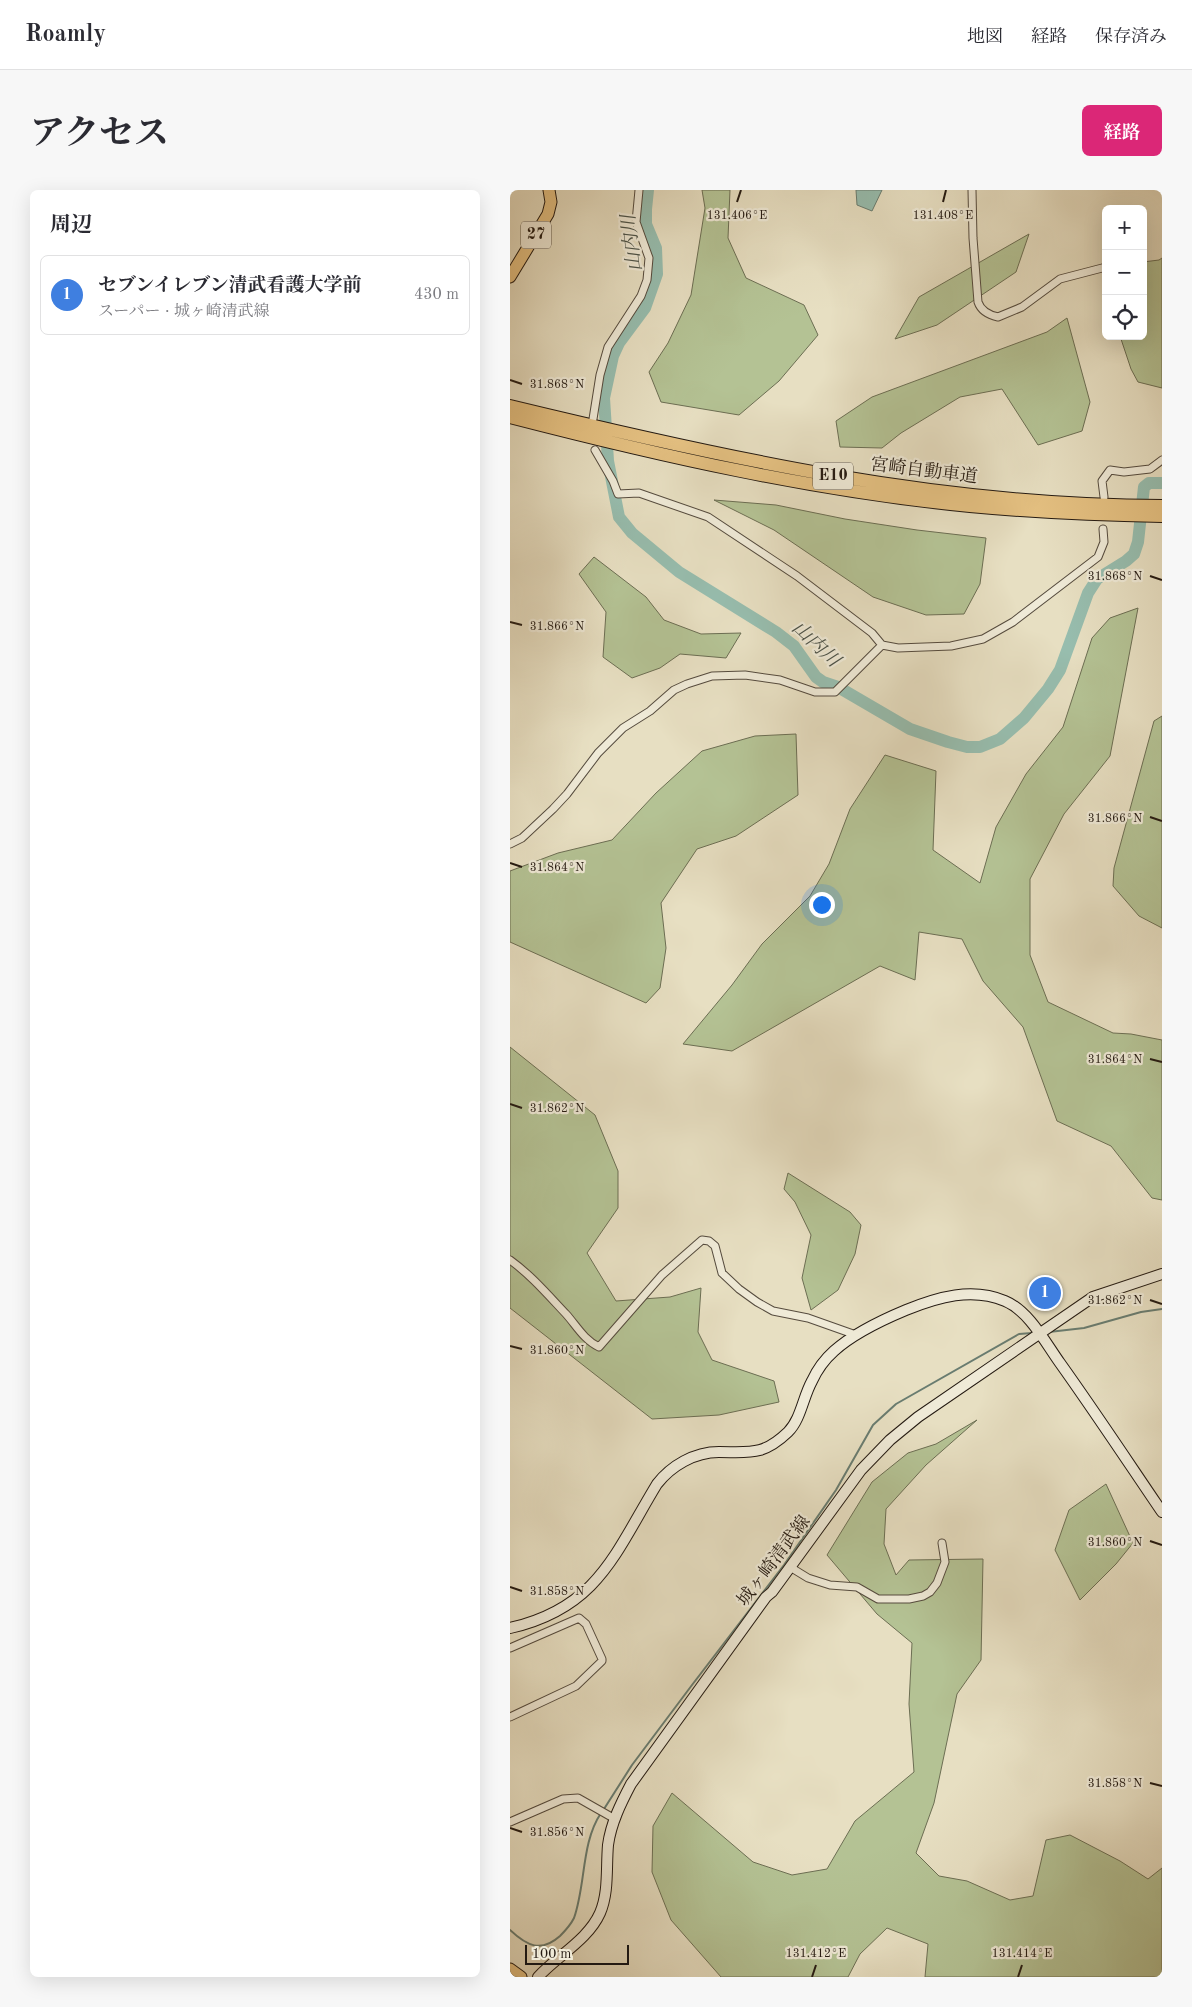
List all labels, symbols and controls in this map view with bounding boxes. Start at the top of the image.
text: Roamly [25,23,106,47]
text: 地図 [967,28,1003,46]
text: 経路 [1031,28,1067,46]
text: 保存済み [1095,28,1167,46]
button: 経路 [1082,105,1162,156]
text: アクセス [30,117,169,152]
map controls [1102,205,1147,340]
button: + [1102,205,1147,250]
text: 131.406°E [707,210,767,222]
text: 131.408°E [913,210,973,222]
water label: 山内川 [618,212,646,273]
text: 周辺 [50,215,92,236]
road number: 27 [521,222,551,248]
button: − [1102,250,1147,295]
text: セブンイレブン清武看護大学前 [98,277,362,296]
text: 1 [62,287,72,303]
text: 430 m [414,287,459,303]
button: locate [1102,295,1147,340]
text: スーパー · 城ヶ崎清武線 [98,304,270,320]
text: 31.868°N [530,379,584,391]
street label: 宮崎自動車道 [869,454,979,487]
road number: E10 [813,462,853,490]
text: 31.868°N [1088,571,1142,583]
water label: 山内川 [788,617,845,673]
text: 31.866°N [530,621,584,633]
text: 31.866°N [1088,813,1142,825]
text: 31.864°N [530,862,584,874]
your location [809,892,835,918]
text: 31.864°N [1088,1054,1142,1066]
text: 31.862°N [530,1103,584,1115]
pin: 1 [1029,1274,1061,1312]
text: 31.862°N [1088,1295,1142,1307]
text: 31.860°N [530,1345,584,1357]
street label: 城ヶ崎清武線 [733,1511,814,1610]
text: 31.860°N [1088,1537,1142,1549]
text: 31.858°N [530,1585,584,1598]
text: 31.858°N [1088,1777,1142,1790]
text: 31.856°N [530,1826,584,1839]
scale bar [525,1942,629,1965]
text: 100 m [532,1947,571,1961]
text: 131.412°E [786,1948,846,1960]
text: 131.414°E [992,1948,1052,1960]

